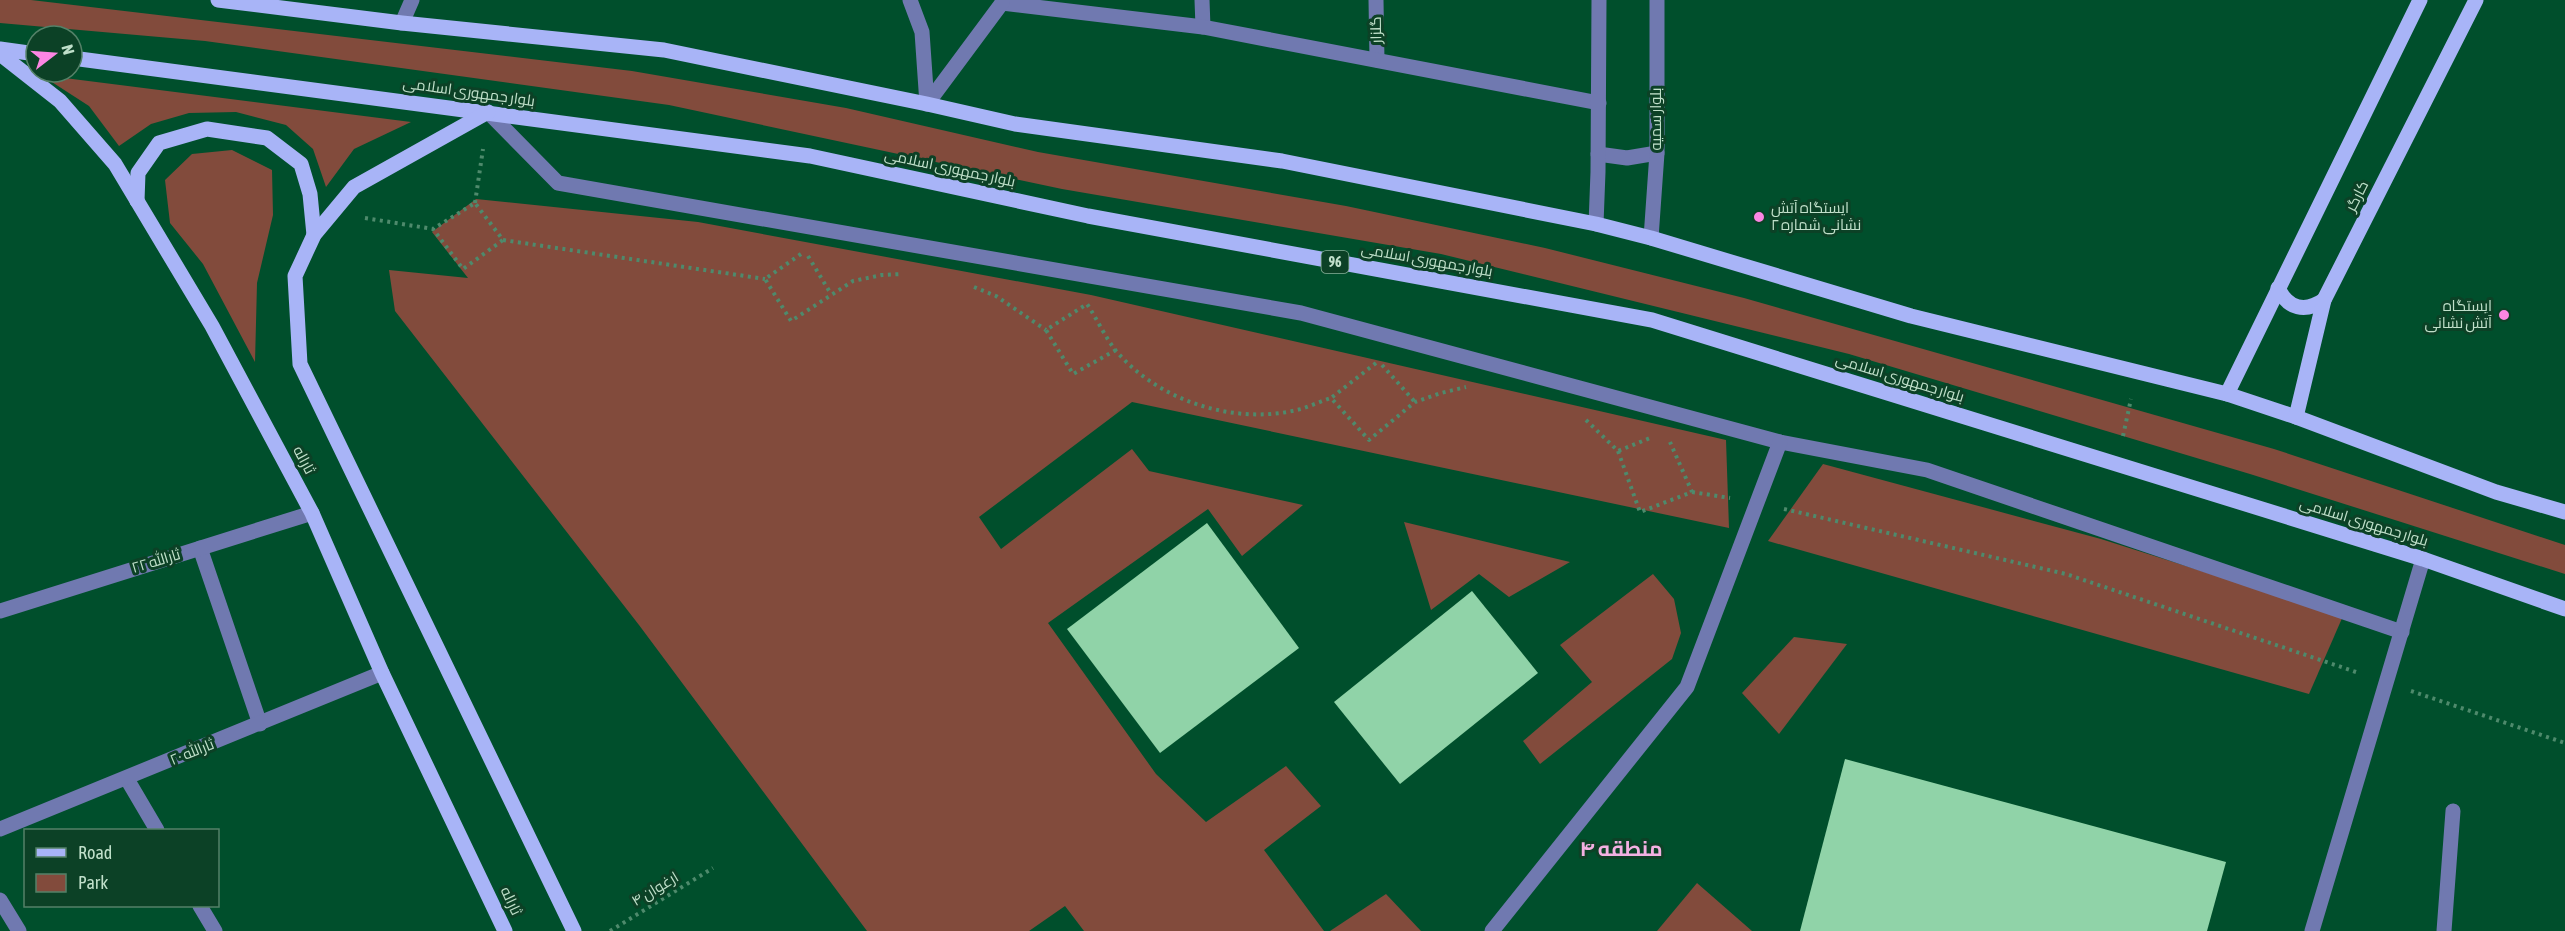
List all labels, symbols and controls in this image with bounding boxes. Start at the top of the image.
street label: گلزار [1367,16,1385,45]
north arrow [24,24,84,84]
text: N [58,42,78,57]
street label: بلوار جمهوری اسلامی [402,74,536,111]
street label: بلوار سمیه [1647,88,1665,150]
street label: بلوار جمهوری اسلامی [883,145,1017,192]
street label: کارگر [2341,177,2372,215]
place label: ایستگاه آتش نشانی شماره ۲ [1771,199,1861,235]
marker: ایستگاه آتش نشانی شماره ۲ [1752,210,1766,224]
street label: بلوار جمهوری اسلامی [1360,240,1494,281]
road number: 96 [1322,251,1348,273]
place label: ایستگاه آتش نشانی [2425,297,2492,333]
marker: ایستگاه آتش نشانی [2497,308,2511,322]
street label: بلوار جمهوری اسلامی [1833,350,1966,407]
street label: ثاراله [289,443,319,477]
street label: بلوار جمهوری اسلامی [2297,494,2430,551]
street label: ثارالله ۲۲ [129,544,183,577]
street label: ثارالله ۲۰ [167,734,217,769]
legend [24,829,219,907]
district label: منطقه ۴ [1579,836,1663,860]
text: Road [78,842,112,863]
street label: ارغوان ۴ [628,868,682,911]
text: Park [78,872,108,893]
street label: ثاراله [497,884,525,918]

